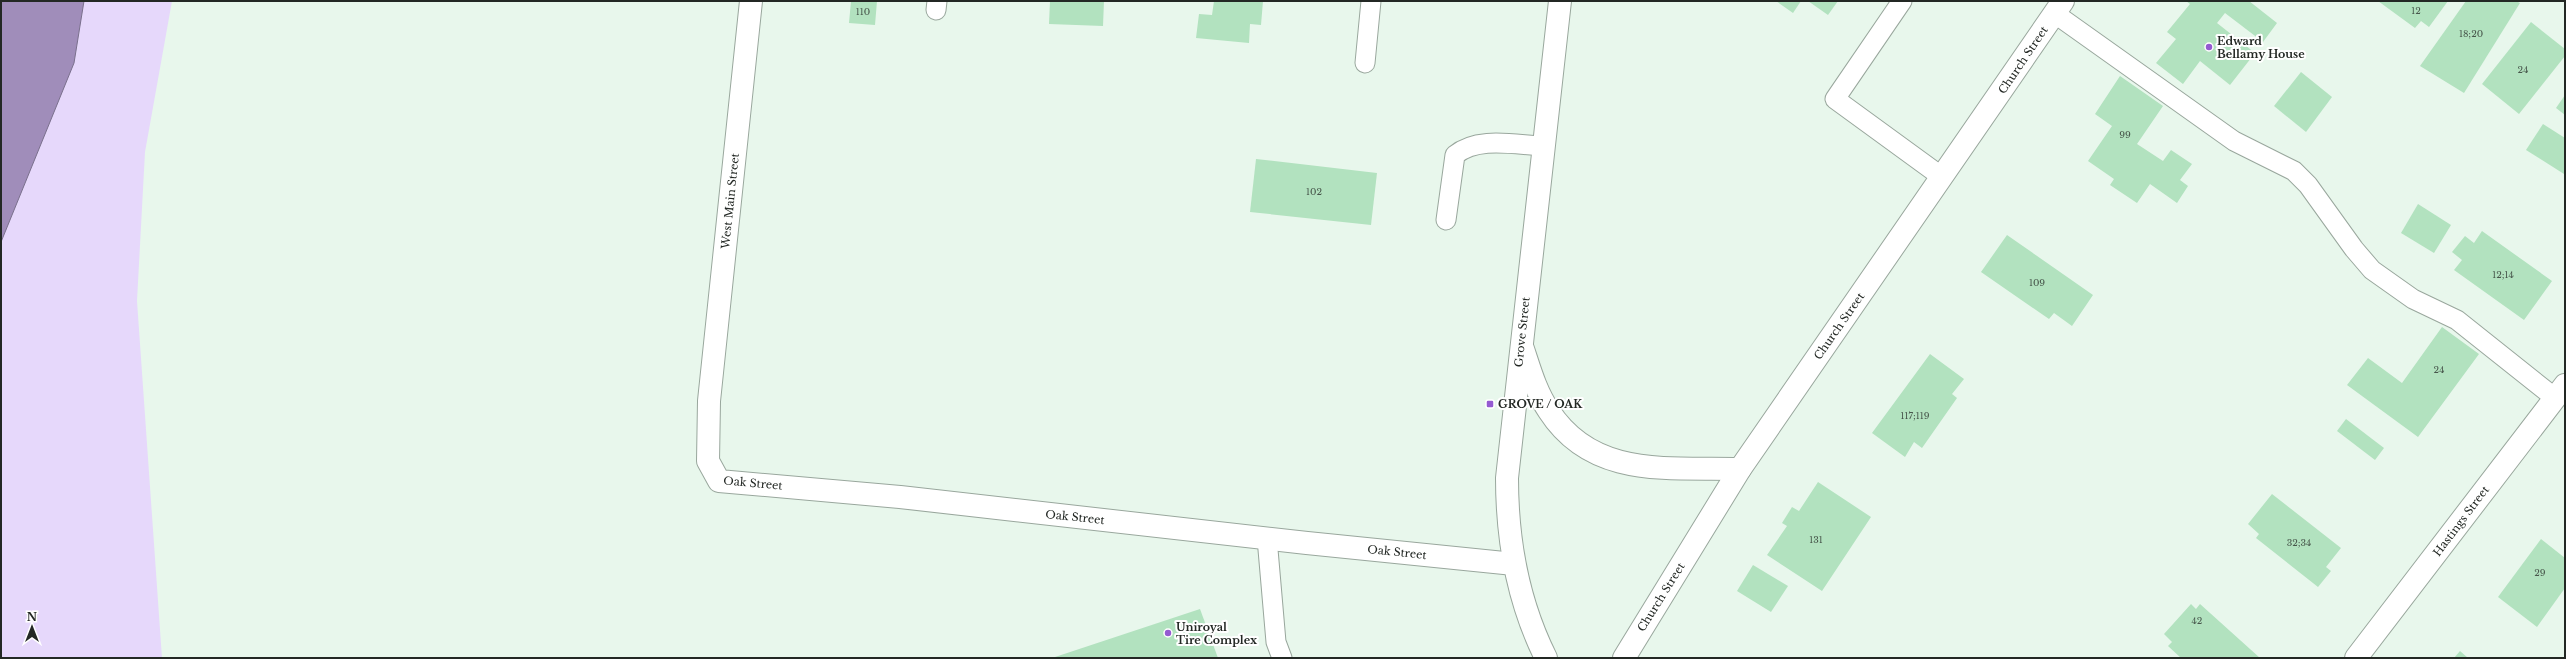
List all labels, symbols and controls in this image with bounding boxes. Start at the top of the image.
house number: 12 [2411,5,2421,16]
house number: 110 [856,6,870,17]
street label: Church Street [1995,23,2051,96]
house number: 18;20 [2459,28,2483,39]
place label: Edward Bellamy House [2217,34,2305,61]
marker: Edward Bellamy House [2204,42,2214,52]
house number: 24 [2518,64,2528,75]
house number: 99 [2119,129,2131,140]
street label: West Main Street [718,152,742,251]
house number: 102 [1306,186,1322,197]
house number: 12;14 [2492,269,2514,280]
house number: 109 [2029,277,2045,288]
street label: Church Street [1811,289,1868,362]
street label: Grove Street [1511,295,1533,368]
house number: 24 [2434,364,2444,375]
place label: GROVE / OAK [1498,397,1583,411]
marker: GROVE / OAK [1485,399,1495,409]
house number: 117;119 [1900,410,1930,421]
street label: Oak Street [723,473,784,493]
street label: Hastings Street [2430,482,2493,559]
street label: Oak Street [1045,507,1106,527]
house number: 131 [1809,534,1823,545]
house number: 32;34 [2287,537,2311,548]
street label: Oak Street [1367,542,1428,562]
street label: Church Street [1634,559,1688,634]
house number: 29 [2534,567,2546,578]
north arrow [12,607,52,647]
text: N [27,610,38,624]
house number: 42 [2192,615,2202,626]
place label: Uniroyal Tire Complex [1176,620,1258,647]
marker: Uniroyal Tire Complex [1163,628,1173,638]

